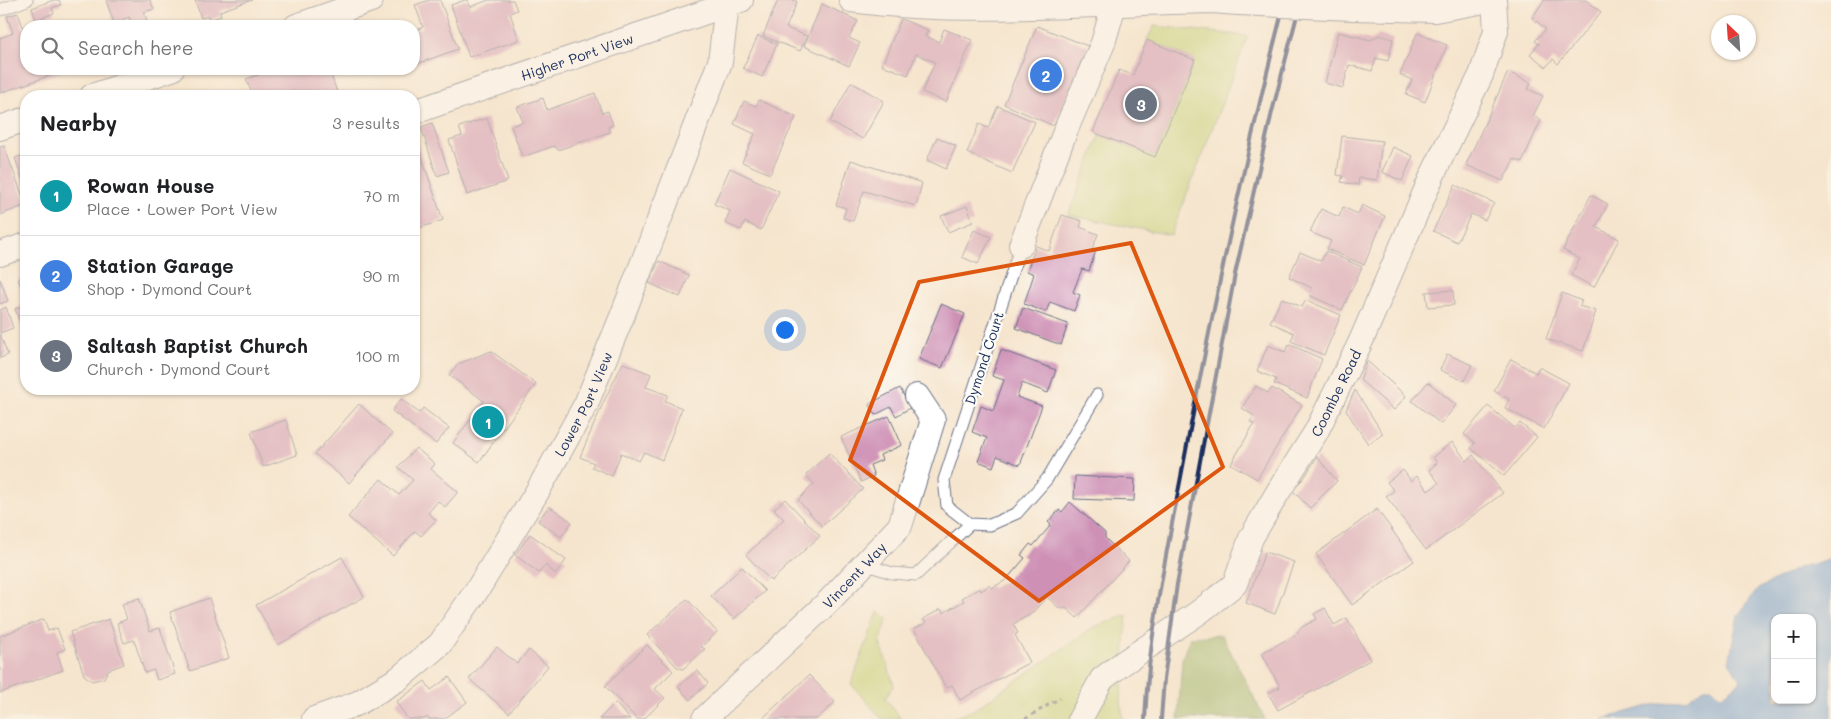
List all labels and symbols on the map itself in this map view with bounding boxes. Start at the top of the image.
north arrow [1711,15,1756,60]
street label: Higher Port View [518,28,636,84]
pin: 2 [1030,56,1062,94]
pin: 3 [1125,85,1157,123]
street label: Dymond Court [960,309,1008,407]
your location [772,317,798,343]
street label: Coombe Road [1306,346,1365,439]
street label: Lower Port View [549,349,616,460]
pin: 1 [472,403,504,441]
street label: Vincent Way [818,537,890,612]

